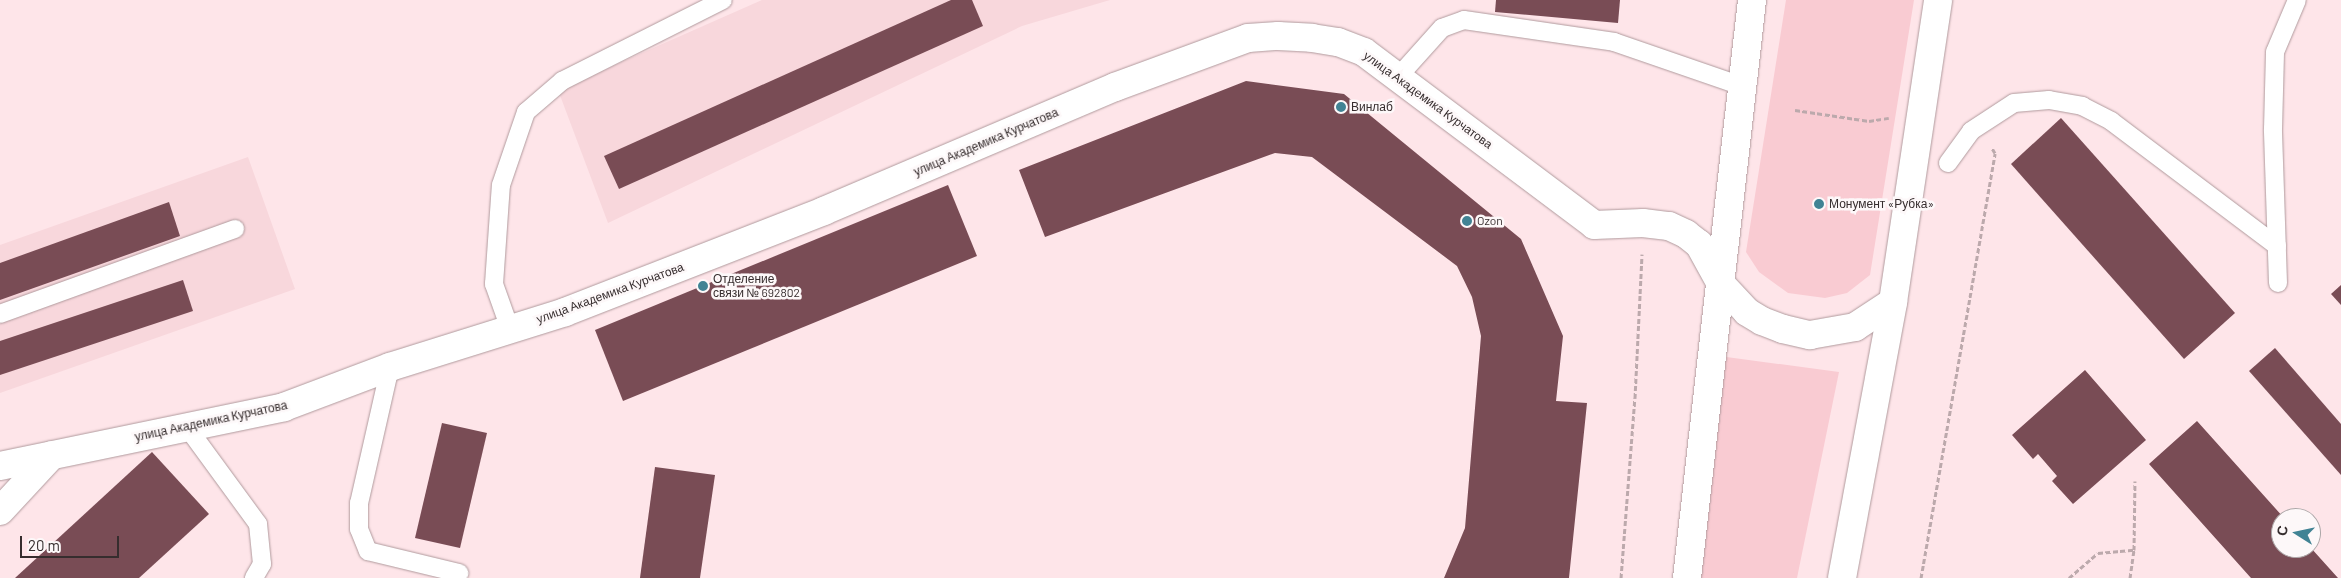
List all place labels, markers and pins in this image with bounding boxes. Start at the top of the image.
place label: Винлаб [1351,100,1393,114]
marker: Винлаб [1335,101,1347,113]
place label: Монумент «Рубка» [1829,197,1934,211]
marker: Монумент «Рубка» [1813,198,1825,210]
place label: Ozon [1477,214,1503,228]
marker: Ozon [1461,215,1473,227]
place label: Отделение связи № 692802 [713,272,800,300]
marker: Отделение связи № 692802 [697,280,709,292]

